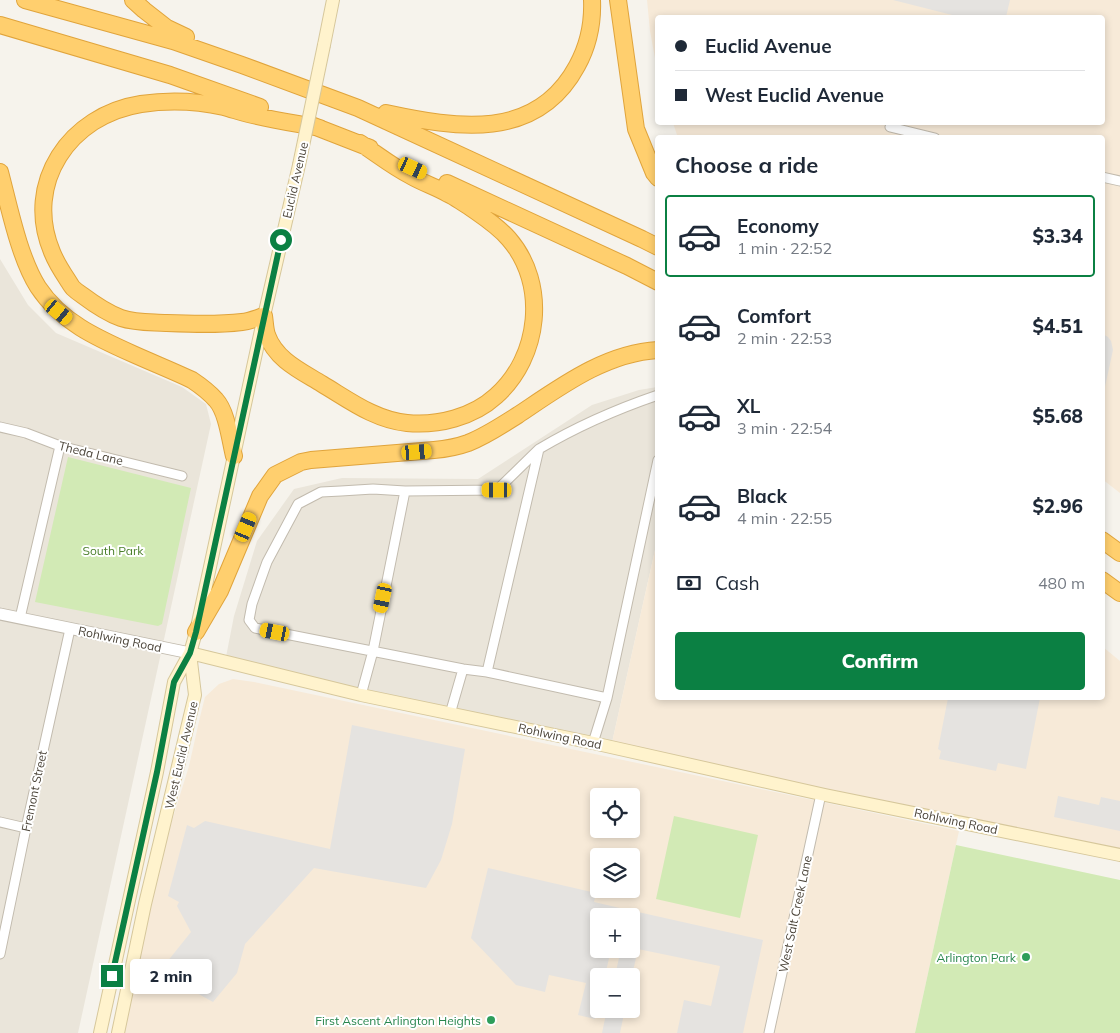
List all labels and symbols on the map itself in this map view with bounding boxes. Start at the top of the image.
street label: Euclid Avenue [279,140,311,220]
car [396,155,429,181]
route start [270,229,292,251]
car [42,297,75,327]
street label: Theda Lane [57,438,125,468]
car [401,443,432,461]
car [482,483,512,498]
car [233,510,258,544]
park label: South Park [83,543,144,558]
car [372,582,393,614]
car [258,622,291,642]
street label: Rohlwing Road [77,623,163,655]
street label: West Euclid Avenue [161,700,201,810]
street label: Rohlwing Road [517,720,603,752]
street label: Fremont Street [18,749,50,833]
street label: Rohlwing Road [913,805,999,837]
street label: West Salt Creek Lane [775,854,815,974]
place label: Arlington Park [936,950,1017,965]
marker: Arlington Park [1020,951,1032,963]
callout: 2 min [130,958,212,994]
route end [101,965,123,987]
place label: First Ascent Arlington Heights [315,1013,481,1028]
marker: First Ascent Arlington Heights [485,1014,497,1026]

